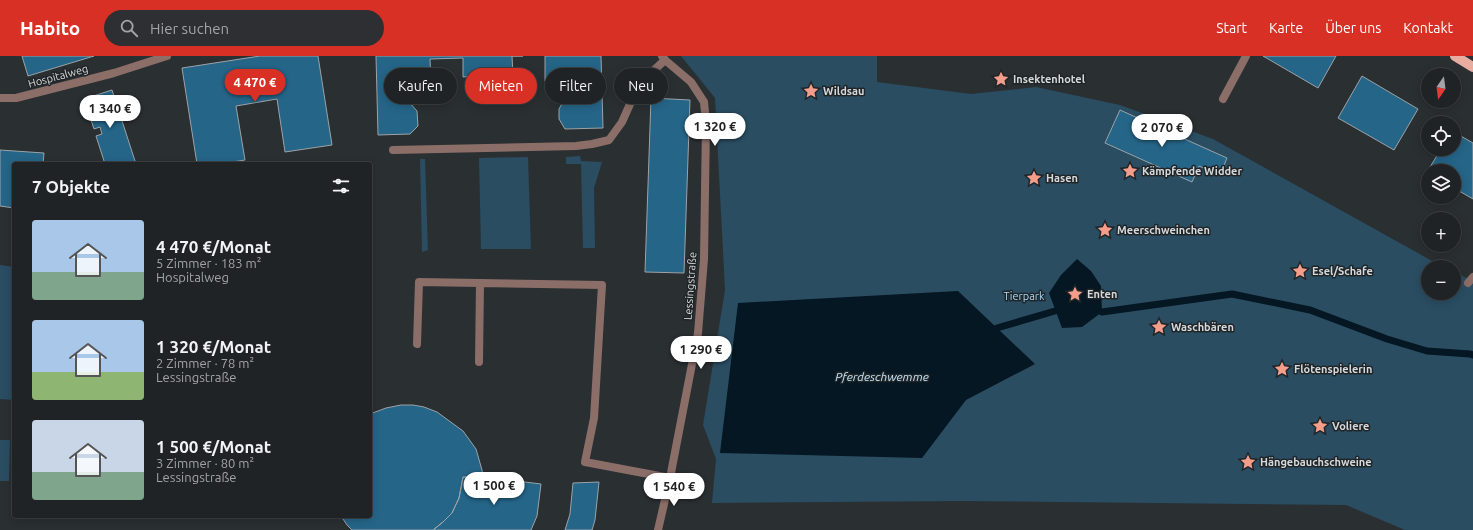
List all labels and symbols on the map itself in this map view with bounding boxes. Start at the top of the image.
street label: Hospitalweg [27,62,89,90]
north arrow [1421,68,1461,108]
pin: 4 470 € [218,69,292,103]
place icon: Insektenhotel [992,70,1010,88]
place label: Insektenhotel [1013,73,1086,85]
place icon: Wildsau [802,82,820,100]
place label: Wildsau [823,85,864,97]
pin: 1 340 € [73,95,147,129]
pin: 1 320 € [678,113,752,147]
pin: 2 070 € [1125,114,1199,148]
place icon: Kämpfende Widder [1121,162,1139,180]
place label: Kämpfende Widder [1142,165,1242,177]
place icon: Hasen [1025,169,1043,187]
place label: Hasen [1046,172,1078,184]
place icon: Meerschweinchen [1096,221,1114,239]
place label: Meerschweinchen [1117,224,1210,236]
street label: Lessingstraße [682,252,698,320]
place icon: Esel/Schafe [1291,262,1309,280]
place label: Esel/Schafe [1312,265,1373,277]
place icon: Enten [1066,285,1084,303]
place label: Enten [1087,288,1117,300]
park label: Tierpark [1003,290,1045,302]
place icon: Waschbären [1150,318,1168,336]
place label: Waschbären [1171,321,1234,333]
pin: 1 290 € [664,336,738,370]
place icon: Flötenspielerin [1273,360,1291,378]
place label: Flötenspielerin [1294,363,1372,375]
water label: Pferdeschwemme [835,370,929,383]
place icon: Voliere [1311,417,1329,435]
place label: Voliere [1332,420,1369,432]
place icon: Hängebauchschweine [1239,453,1257,471]
place label: Hängebauchschweine [1260,456,1372,468]
pin: 1 500 € [457,472,531,506]
pin: 1 540 € [637,473,711,507]

